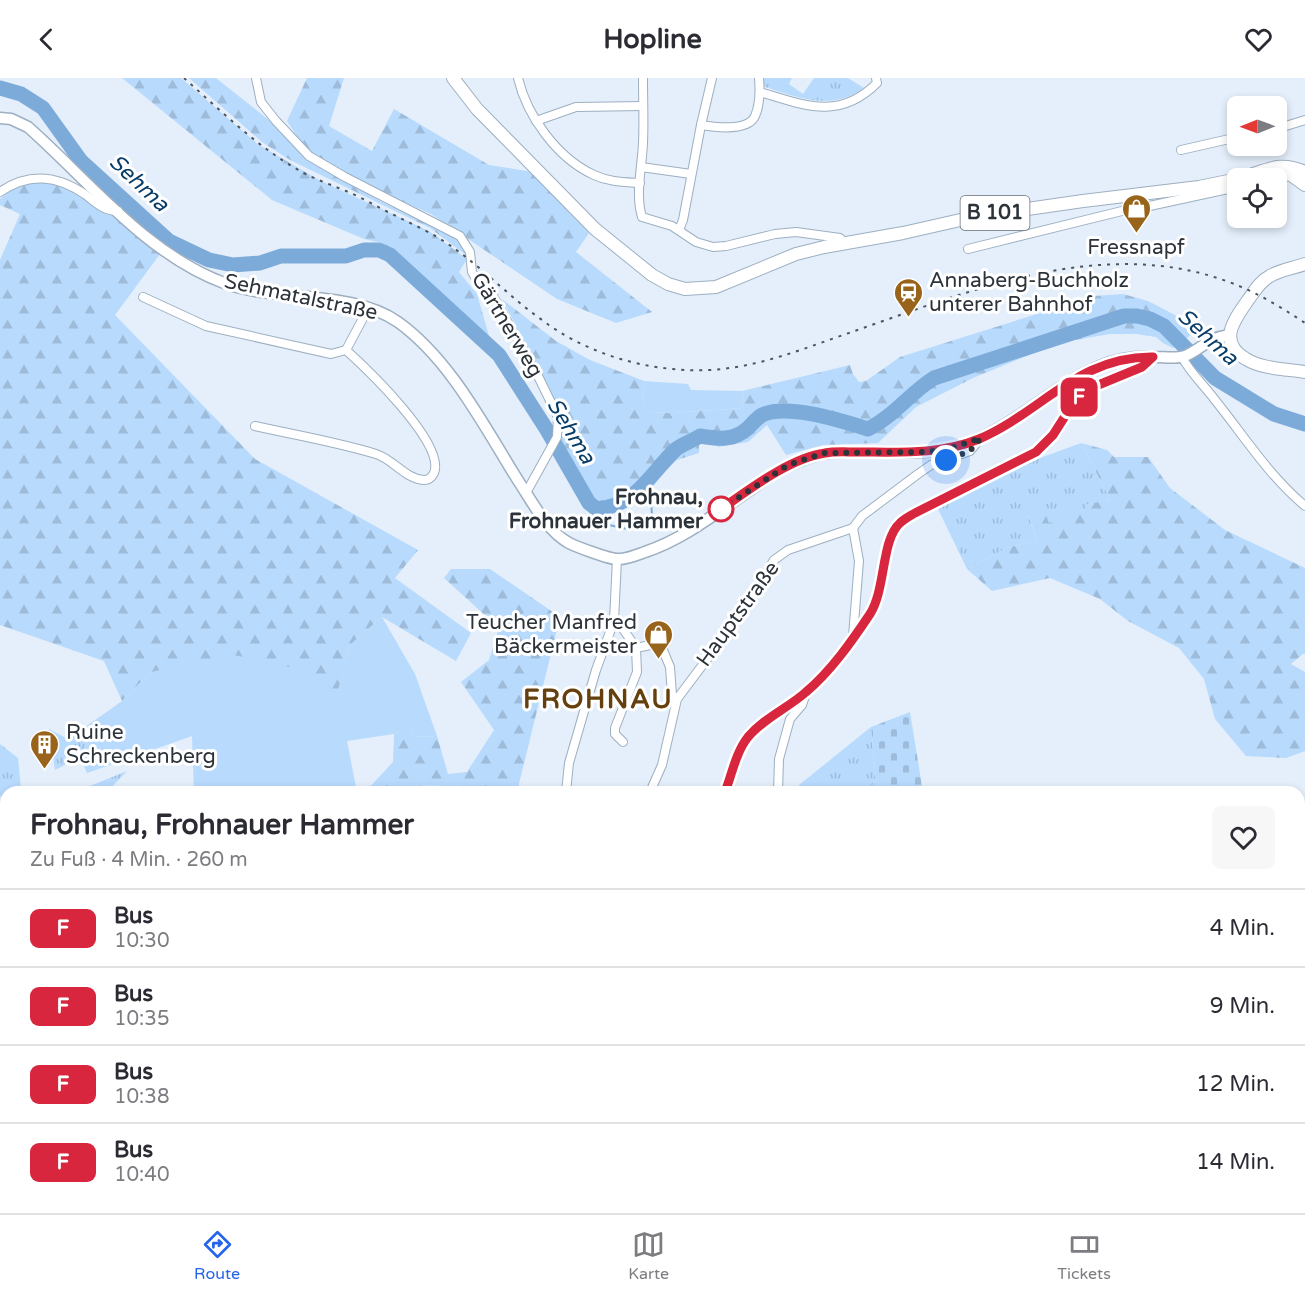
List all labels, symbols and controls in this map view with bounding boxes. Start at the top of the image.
icon: back [30,23,63,56]
text: Hopline [603,23,702,56]
icon: heart [1242,23,1275,56]
north arrow [1227,96,1287,156]
map controls [1227,96,1287,228]
water label: Sehma [104,149,175,217]
button: locate [1227,168,1287,228]
shop icon: Fressnapf [1120,192,1152,234]
road number: B 101 [960,196,1030,230]
place label: Fressnapf [1087,235,1185,260]
street label: Gärtnerweg [466,268,548,382]
place label: Annaberg-Buchholz unterer Bahnhof [929,268,1129,317]
street label: Sehmatalstraße [222,269,380,325]
station icon: Annaberg-Buchholz unterer Bahnhof [892,276,924,318]
water label: Sehma [1173,303,1244,371]
line badge: F [1060,378,1098,416]
text: F [1073,385,1085,410]
water label: Sehma [541,393,601,469]
your location [931,445,961,475]
place label: Frohnau, Frohnauer Hammer [509,485,704,534]
marker: Frohnau, Frohnauer Hammer [708,496,734,522]
street label: Hauptstraße [691,556,785,672]
place label: Teucher Manfred Bäckermeister [466,610,637,659]
shop icon: Teucher Manfred Bäckermeister [642,618,674,660]
district label: FROHNAU [523,683,673,716]
place label: Ruine Schreckenberg [66,720,216,769]
building icon: Ruine Schreckenberg [29,728,61,770]
button: heart [1212,806,1275,869]
text: Frohnau, Frohnauer Hammer [30,808,414,842]
text: Zu Fuß · 4 Min. · 260 m [30,848,248,872]
text: Bus [114,903,153,929]
text: 4 Min. [1210,915,1275,941]
text: F [57,916,69,941]
text: 10:30 [114,929,169,953]
text: Bus [114,981,153,1007]
text: 9 Min. [1210,993,1275,1019]
text: F [57,994,69,1019]
text: 10:35 [114,1007,169,1031]
text: Bus [114,1059,153,1085]
text: 12 Min. [1196,1071,1275,1097]
text: F [57,1072,69,1097]
text: 10:38 [114,1085,169,1109]
text: Bus [114,1137,153,1163]
text: 14 Min. [1196,1149,1275,1175]
text: F [57,1150,69,1175]
text: 10:40 [114,1163,169,1187]
tab: Route [194,1228,240,1284]
tab: Karte [628,1228,669,1284]
tab: Tickets [1057,1228,1111,1284]

